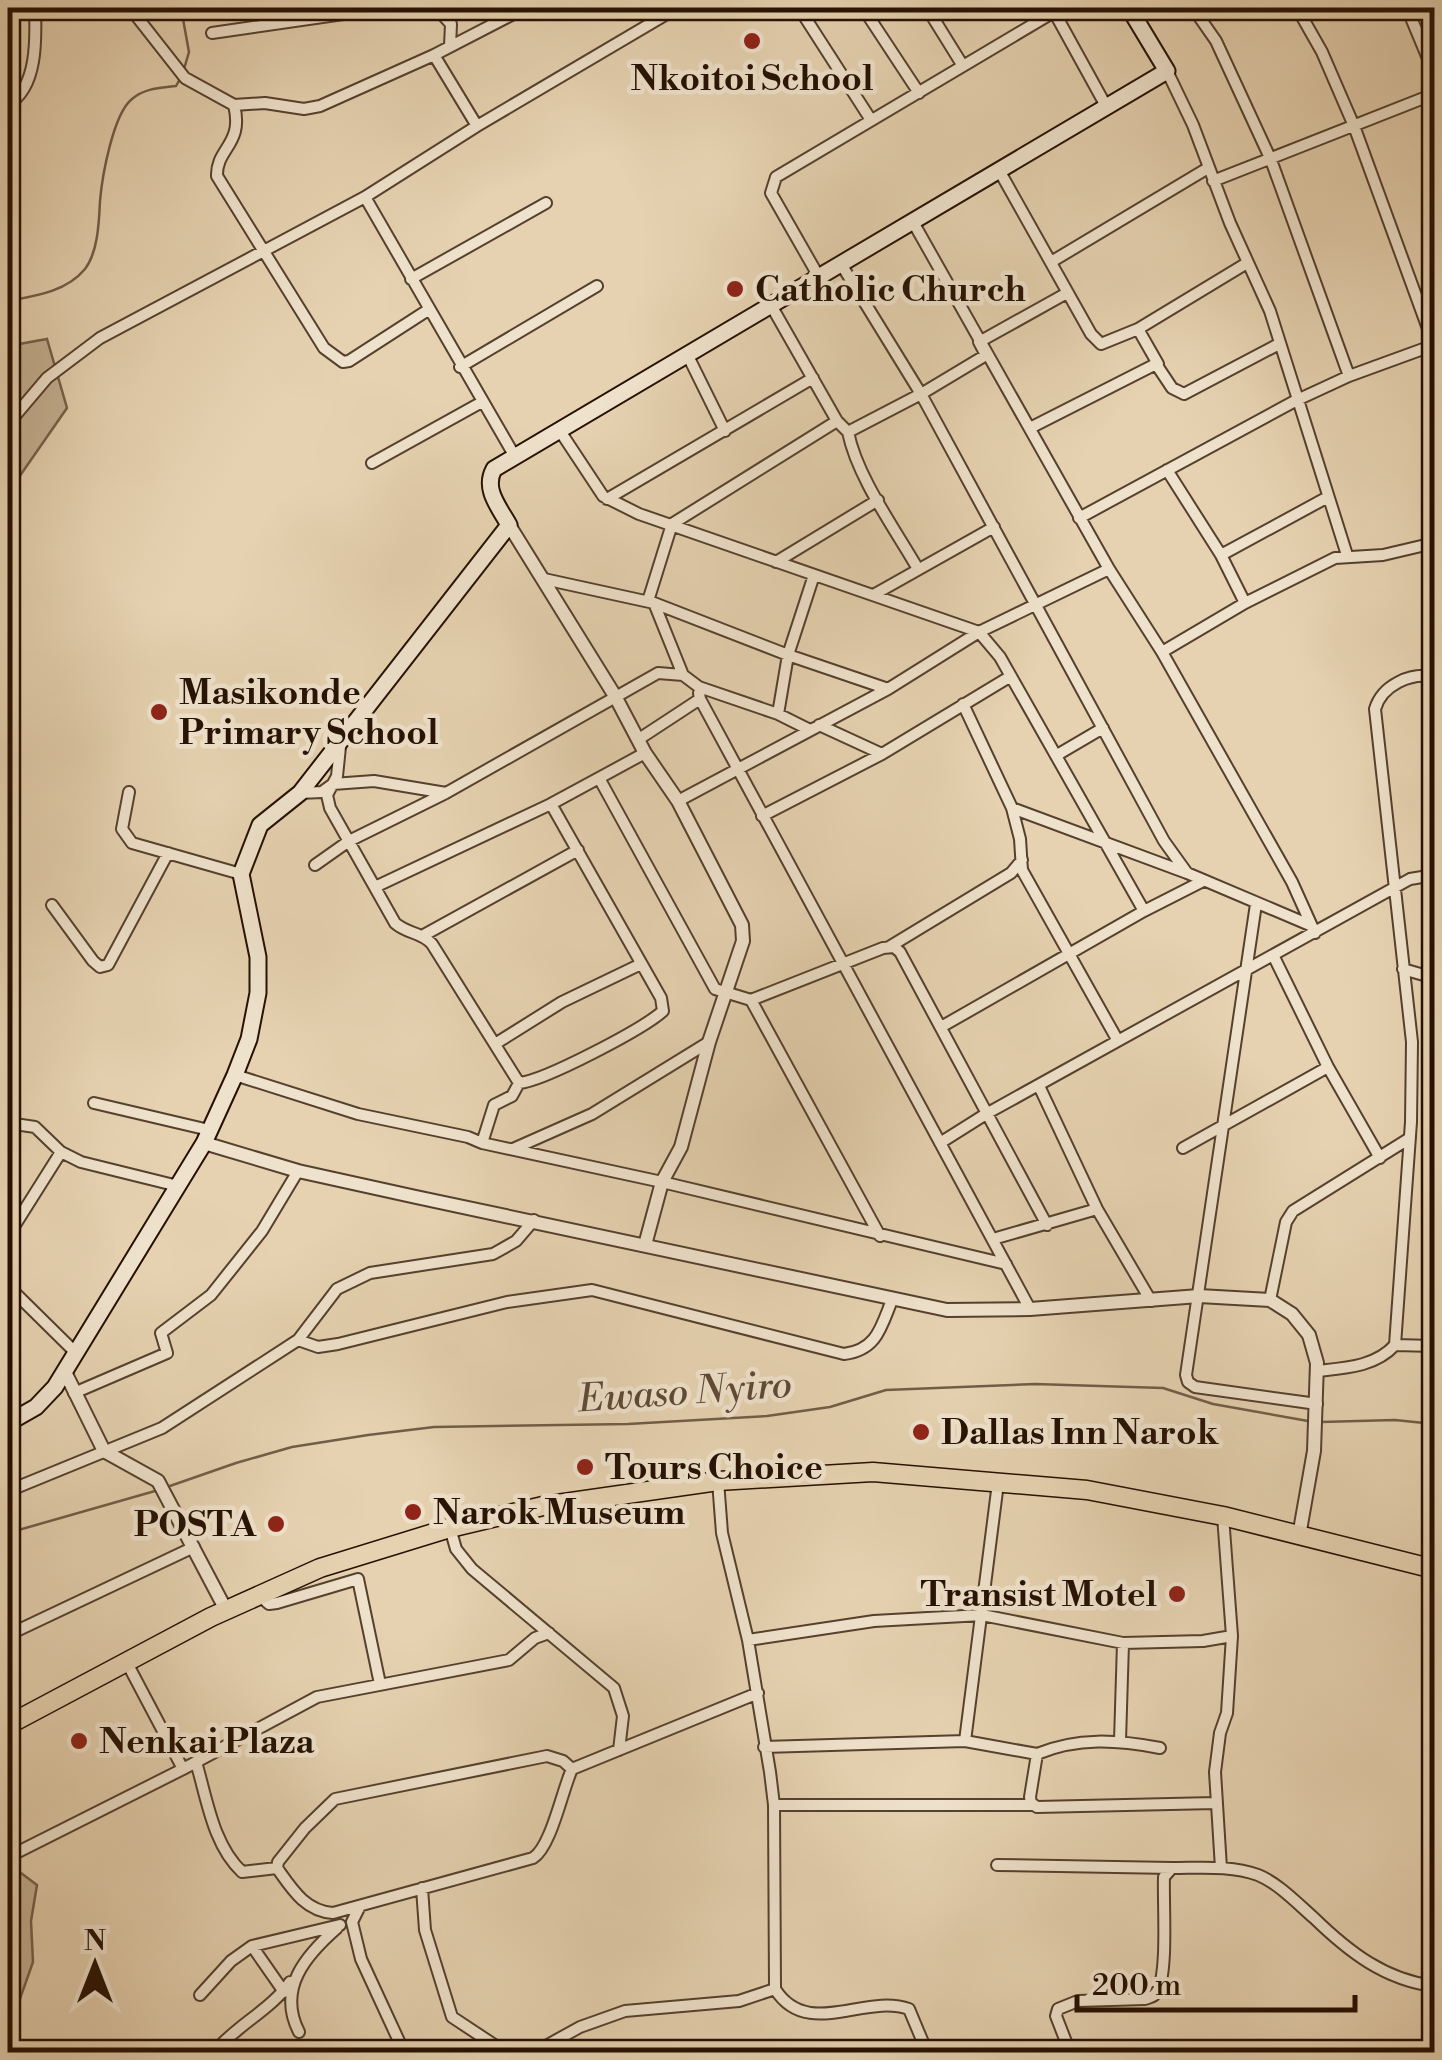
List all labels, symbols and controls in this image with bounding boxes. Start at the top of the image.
marker: Nkoitoi School [741,30,763,52]
place label: Nkoitoi School [631,58,873,101]
place label: Catholic Church [755,269,1026,312]
marker: Catholic Church [724,278,746,300]
place label: Masikonde Primary School [179,672,439,755]
marker: Masikonde Primary School [148,701,170,723]
water label: Ewaso Nyiro [575,1362,793,1424]
place label: Dallas Inn Narok [941,1412,1219,1455]
marker: Dallas Inn Narok [910,1421,932,1443]
place label: Tours Choice [605,1447,823,1490]
marker: Tours Choice [574,1456,596,1478]
place label: Narok Museum [433,1492,686,1535]
marker: Narok Museum [402,1501,424,1523]
place label: POSTA [134,1504,257,1547]
marker: POSTA [265,1513,287,1535]
place label: Transist Motel [920,1574,1157,1617]
marker: Transist Motel [1166,1583,1188,1605]
place label: Nenkai Plaza [99,1721,316,1764]
marker: Nenkai Plaza [68,1730,90,1752]
north arrow [45,1915,145,2015]
text: N [84,1924,106,1959]
scale bar [1077,1950,1354,2012]
text: 200 m [1092,1967,1181,2005]

